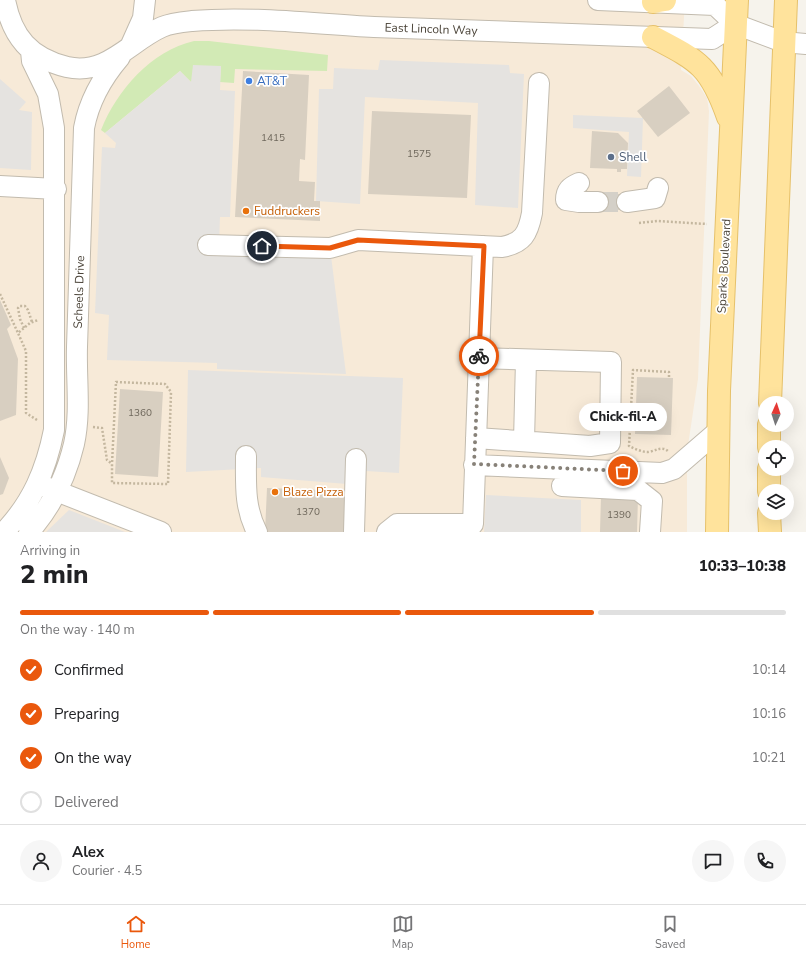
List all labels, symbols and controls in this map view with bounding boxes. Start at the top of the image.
street label: East Lincoln Way [384,19,479,39]
place label: AT&T [257,73,288,89]
marker: AT&T [244,76,254,86]
house number: 1415 [261,131,285,145]
house number: 1575 [407,147,431,161]
place label: Shell [619,149,647,165]
marker: Shell [606,152,616,162]
place label: Fuddruckers [254,203,320,219]
marker: Fuddruckers [241,206,251,216]
street label: Sparks Boulevard [714,218,734,314]
pin [245,229,279,263]
icon: home [251,235,273,257]
street label: Scheels Drive [70,255,88,329]
courier [459,336,499,376]
icon: bike [468,345,490,367]
north arrow [758,396,794,432]
map controls [758,396,794,520]
callout: Chick-fil-A [579,403,667,431]
house number: 1360 [128,406,152,420]
text: Chick-fil-A [590,408,656,426]
button: locate [758,440,794,476]
pin [606,454,640,488]
icon: bag [612,460,634,482]
place label: Blaze Pizza [283,484,344,500]
button: layers [758,484,794,520]
marker: Blaze Pizza [270,487,280,497]
house number: 1370 [296,505,320,519]
house number: 1390 [607,508,631,522]
text: Arriving in [20,542,80,560]
text: 10:33–10:38 [699,556,786,576]
text: 2 min [20,557,88,592]
text: On the way · 140 m [20,621,135,639]
icon: check [20,659,42,681]
text: Confirmed [54,660,124,680]
text: 10:14 [752,661,786,679]
icon: check [20,703,42,725]
text: Preparing [54,704,119,724]
text: 10:16 [752,705,786,723]
icon: check [20,747,42,769]
text: On the way [54,748,132,768]
text: 10:21 [752,749,786,767]
text: Delivered [54,792,119,812]
button: person [20,840,62,882]
button: chat [692,840,734,882]
button: phone [744,840,786,882]
text: Alex [72,842,104,862]
text: Courier · 4.5 [72,862,142,880]
tab: Home [121,913,150,952]
tab: Map [392,913,414,952]
tab: Saved [655,913,685,952]

